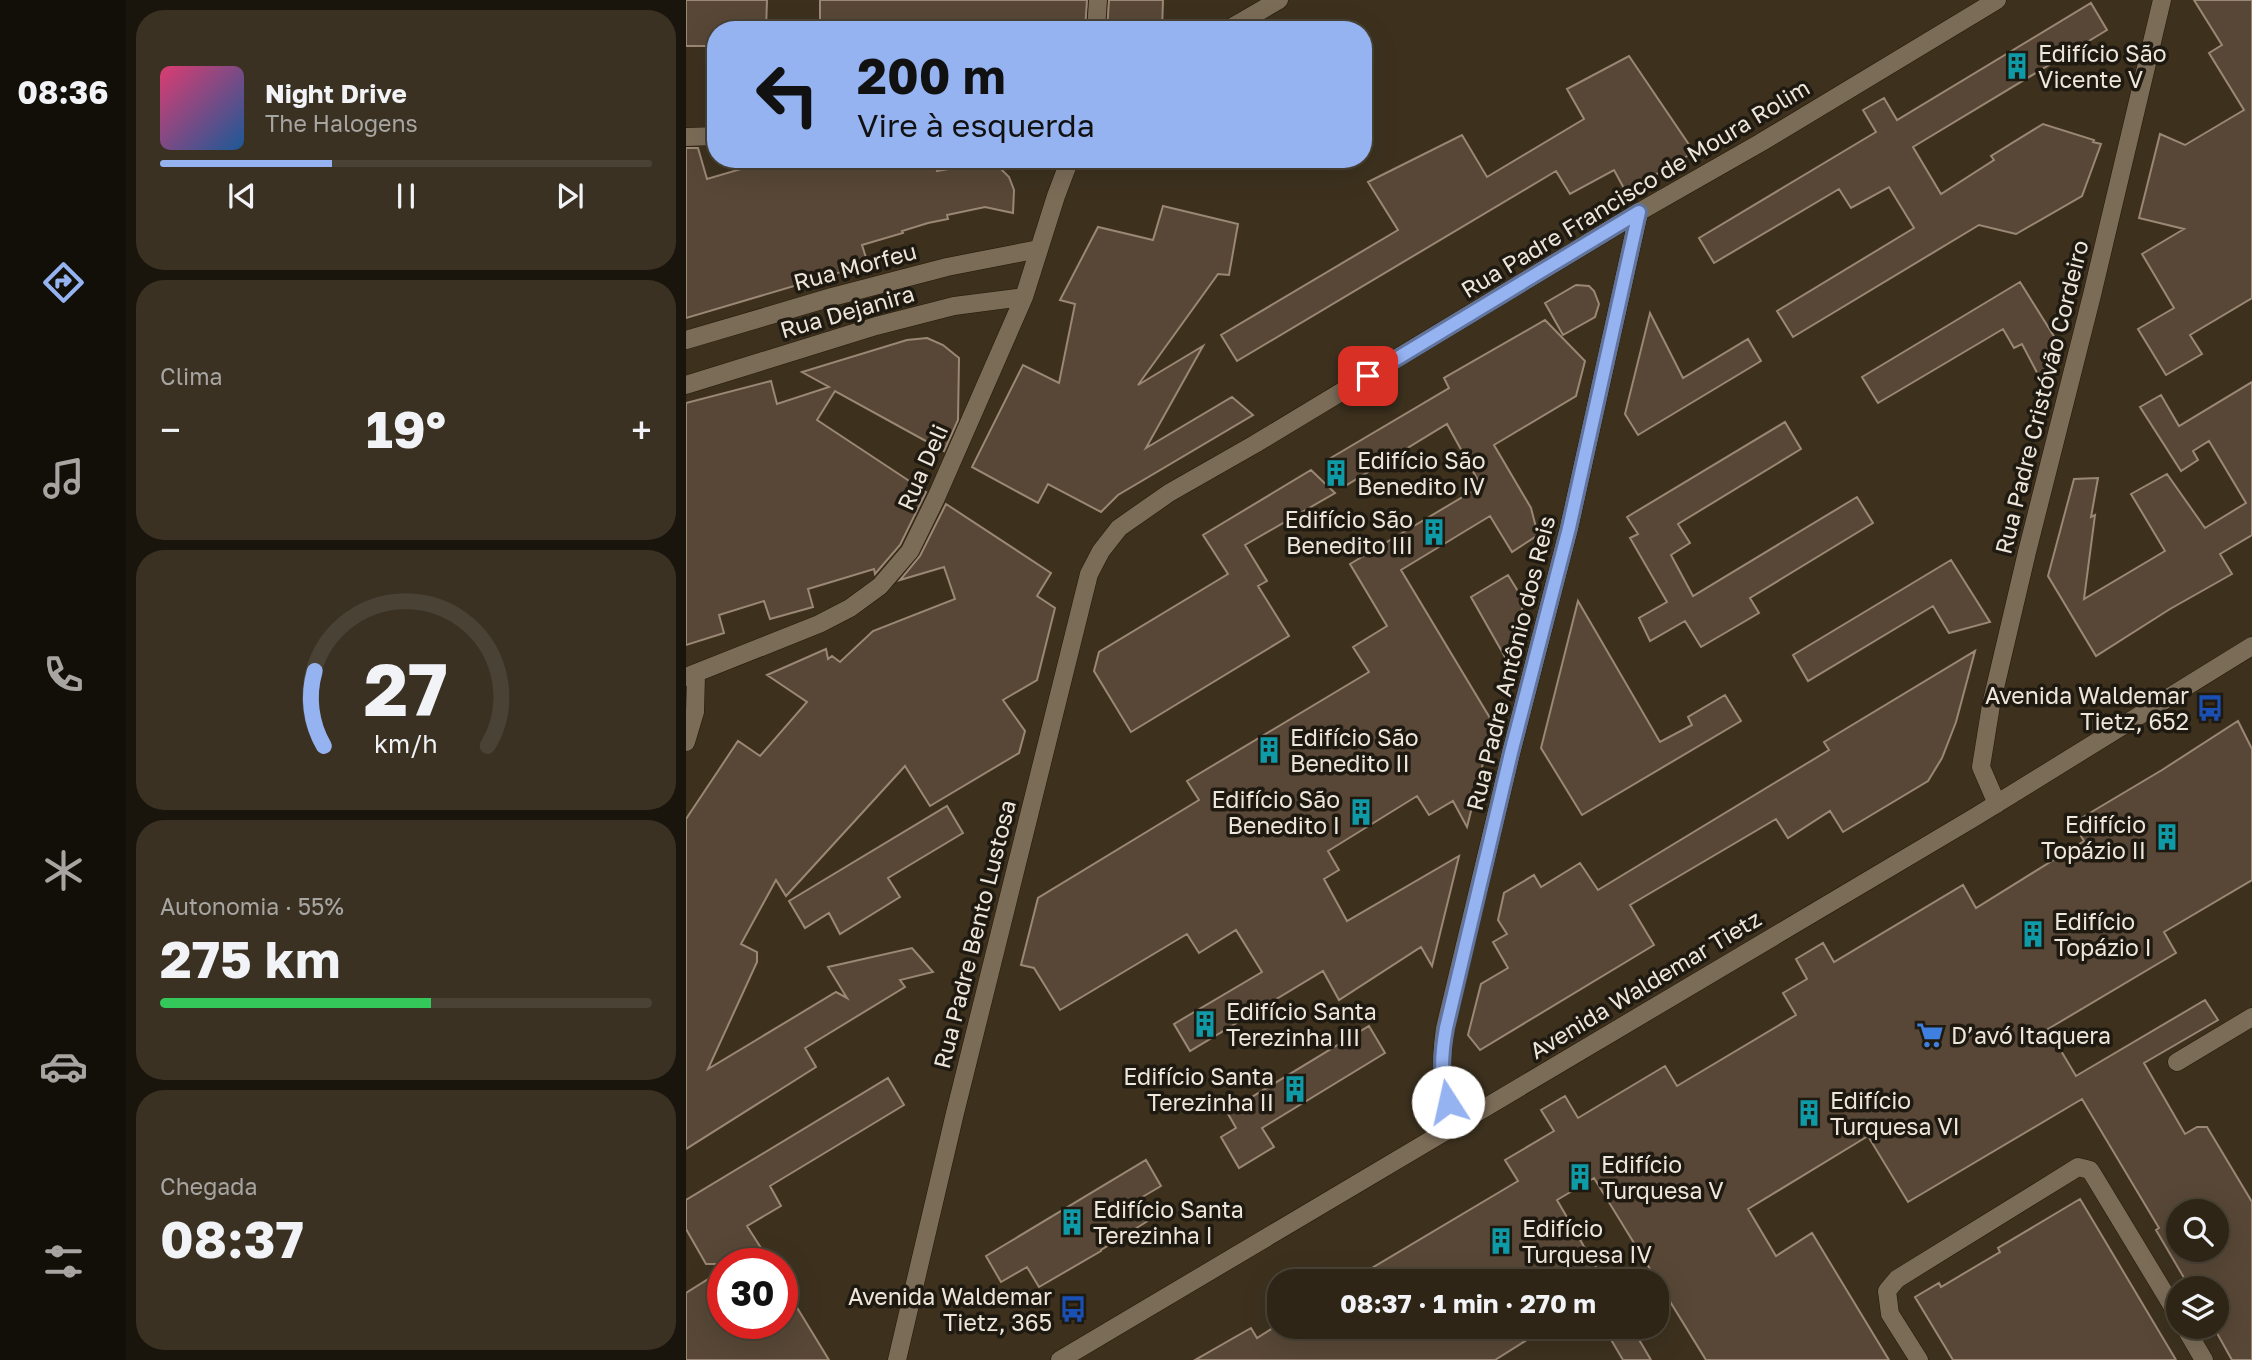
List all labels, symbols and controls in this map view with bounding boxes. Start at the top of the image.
place label: Edifício São Vicente V [2038,39,2166,93]
text: 200 m [857,46,1006,105]
icon: left [742,49,833,140]
building icon: Edifício São Vicente V [2002,51,2032,81]
text: 08:36 [17,73,109,111]
street label: Rua Padre Francisco de Moura Rolim [1456,73,1814,303]
text: Night Drive [265,78,407,109]
text: Vire à esquerda [857,106,1095,144]
text: The Halogens [265,109,418,137]
icon: previous [223,177,261,215]
icon: pause [387,177,425,215]
icon: next [551,177,589,215]
street label: Rua Morfeu [790,236,920,296]
street label: Rua Padre Cristóvão Cordeiro [1988,237,2094,557]
icon: directions [39,258,88,307]
street label: Rua Dejanira [777,278,917,344]
pin [1338,346,1398,406]
icon: arrive [1349,357,1387,395]
text: Clima [160,362,223,390]
text: 19° [366,397,446,459]
text: − [160,407,181,452]
text: + [631,407,652,452]
street label: Rua Deli [891,420,953,514]
place label: Edifício São Benedito IV [1357,446,1485,500]
icon: music [39,454,88,503]
building icon: Edifício São Benedito IV [1321,458,1351,488]
place label: Edifício São Benedito III [1285,505,1413,559]
street label: Rua Padre Antônio dos Reis [1460,513,1560,813]
building icon: Edifício São Benedito III [1419,517,1449,547]
text: 27 [364,645,448,732]
icon: phone [39,650,88,699]
place label: Avenida Waldemar Tietz, 652 [1985,681,2189,735]
bus stop icon: Avenida Waldemar Tietz, 652 [2195,693,2225,723]
place label: Edifício São Benedito II [1290,723,1418,777]
text: km/h [374,728,438,759]
building icon: Edifício São Benedito II [1254,735,1284,765]
place label: Edifício São Benedito I [1212,785,1340,839]
street label: Rua Padre Bento Lustosa [927,797,1021,1071]
building icon: Edifício São Benedito I [1346,797,1376,827]
place label: Edifício Topázio II [2041,810,2146,864]
building icon: Edifício Topázio II [2152,822,2182,852]
icon: climate [39,846,88,895]
text: Autonomia · 55% [160,892,344,920]
street label: Avenida Waldemar Tietz [1524,904,1766,1064]
place label: Edifício Topázio I [2054,907,2152,961]
building icon: Edifício Topázio I [2018,919,2048,949]
text: 275 km [160,927,340,989]
place label: Edifício Santa Terezinha III [1226,997,1377,1051]
building icon: Edifício Santa Terezinha III [1190,1009,1220,1039]
supermarket icon: D’avó Itaquera [1915,1020,1945,1050]
place label: D’avó Itaquera [1951,1021,2111,1049]
icon: car [39,1042,88,1091]
place label: Edifício Santa Terezinha II [1123,1062,1274,1116]
position arrow [1411,1065,1485,1139]
building icon: Edifício Santa Terezinha II [1280,1074,1310,1104]
place label: Edifício Turquesa VI [1830,1086,1960,1140]
building icon: Edifício Turquesa VI [1794,1098,1824,1128]
place label: Edifício Turquesa V [1601,1150,1724,1204]
building icon: Edifício Turquesa V [1565,1162,1595,1192]
text: Chegada [160,1172,257,1200]
place label: Edifício Santa Terezinha I [1093,1195,1244,1249]
map controls [2166,1199,2229,1339]
button: search [2166,1199,2229,1262]
text: 08:37 [160,1207,304,1269]
building icon: Edifício Santa Terezinha I [1057,1207,1087,1237]
place label: Edifício Turquesa IV [1522,1214,1652,1268]
building icon: Edifício Turquesa IV [1486,1226,1516,1256]
icon: filters [39,1237,88,1286]
speed limit sign: 30 [707,1248,798,1339]
button: layers [2166,1276,2229,1339]
place label: Avenida Waldemar Tietz, 365 [848,1282,1052,1336]
text: 08:37 · 1 min · 270 m [1340,1288,1596,1319]
bus stop icon: Avenida Waldemar Tietz, 365 [1058,1294,1088,1324]

